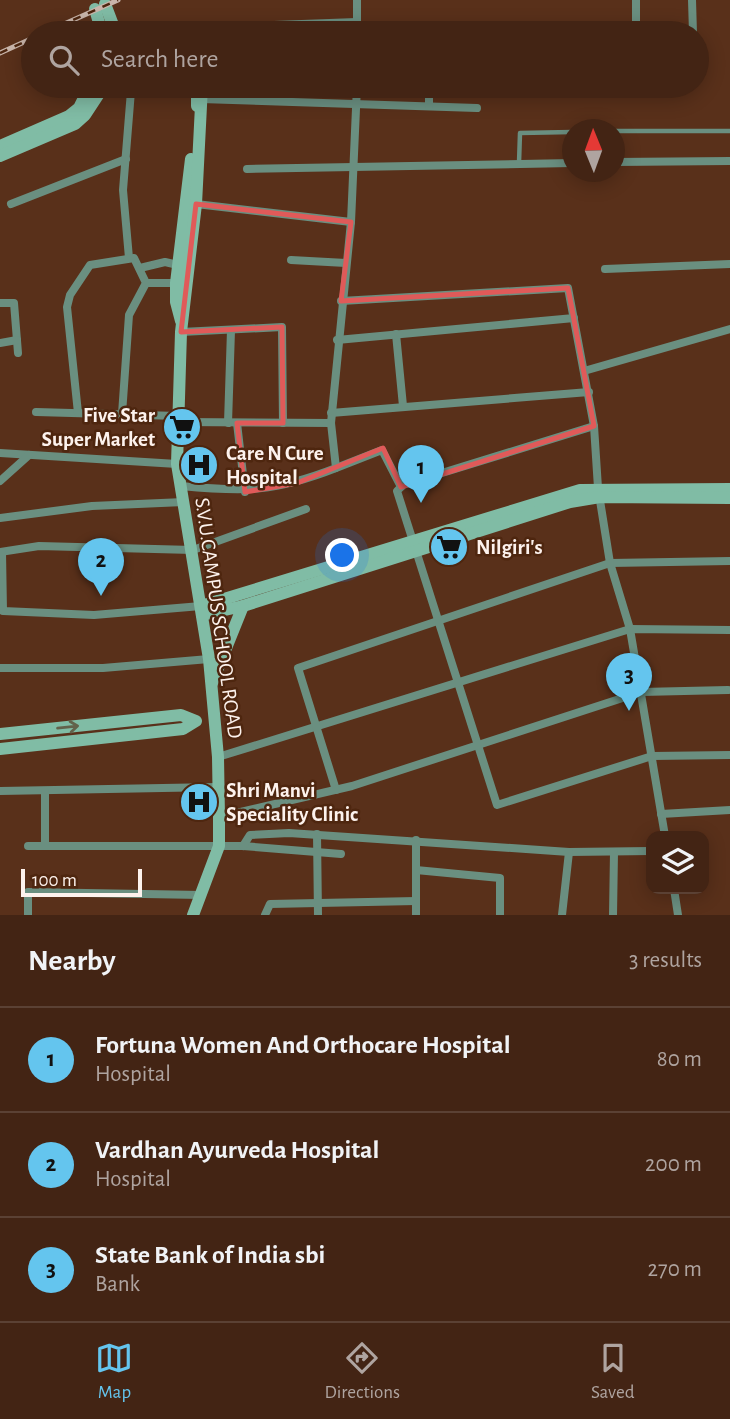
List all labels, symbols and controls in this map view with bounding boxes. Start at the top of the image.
search box [21,21,709,98]
icon: search [45,41,83,79]
text: Search here [101,46,219,72]
north arrow [562,119,625,182]
place label: Five Star Super Market [42,405,156,450]
supermarket icon: Five Star Super Market [161,406,203,448]
place label: Care N Cure Hospital [226,443,324,488]
hospital icon: Care N Cure Hospital [178,444,220,486]
pin: 1 [398,445,444,503]
street label: S.V.U.CAMPUS SCHOOL ROAD [191,496,246,740]
supermarket icon: Nilgiri's [428,526,470,568]
place label: Nilgiri's [476,537,543,558]
pin: 2 [78,538,124,596]
your location [325,538,359,572]
pin: 3 [606,653,652,711]
one-way arrow [56,720,79,733]
place label: Shri Manvi Speciality Clinic [226,780,358,825]
hospital icon: Shri Manvi Speciality Clinic [178,781,220,823]
map controls [646,831,709,894]
button: layers [646,831,709,894]
scale bar [21,866,142,898]
text: 100 m [32,871,77,890]
text: Nearby [28,946,116,976]
text: 3 results [629,949,702,972]
text: Fortuna Women And Orthocare Hospital [95,1032,510,1058]
text: 1 [47,1048,55,1071]
text: 80 m [657,1048,702,1071]
text: Hospital [95,1063,171,1086]
text: Vardhan Ayurveda Hospital [95,1137,379,1163]
text: 2 [46,1153,56,1176]
text: 200 m [645,1153,702,1176]
text: Hospital [95,1168,171,1191]
text: State Bank of India sbi [95,1242,325,1268]
text: 3 [46,1258,56,1281]
text: 270 m [648,1258,702,1281]
text: Bank [95,1273,140,1296]
tab: Map [95,1339,133,1404]
tab: Directions [324,1339,400,1404]
tab: Saved [591,1339,635,1404]

